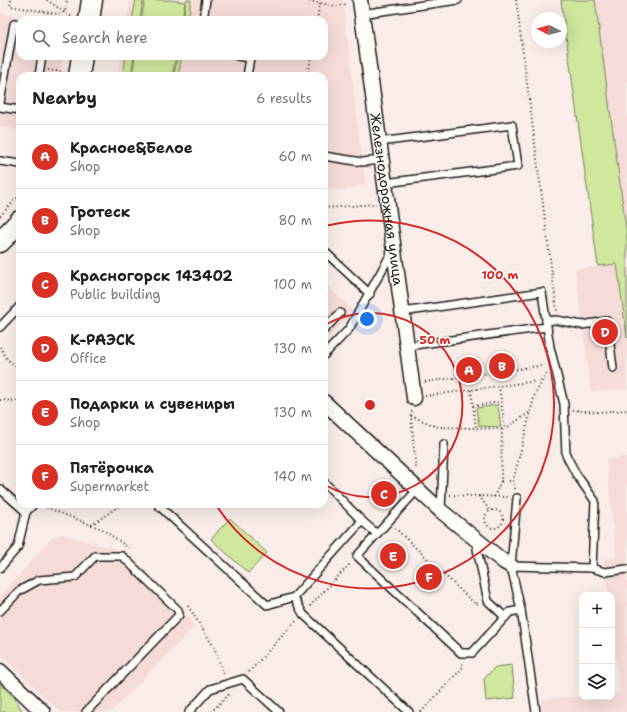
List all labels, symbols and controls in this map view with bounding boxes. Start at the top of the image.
north arrow [531,12,567,48]
search box [16,16,328,60]
icon: search [30,27,52,49]
text: Search here [62,28,148,48]
text: Nearby [32,87,97,109]
text: 6 results [256,90,312,107]
street label: Железнодорожная улица [366,112,408,287]
text: Красное&Белое [70,138,193,158]
text: A [40,148,50,165]
text: 60 m [279,148,312,165]
text: Shop [70,158,100,175]
text: Гротеск [70,202,130,222]
text: B [41,212,49,229]
text: 80 m [278,212,312,229]
text: Shop [70,222,100,239]
text: Красногорск 143402 [70,266,233,286]
text: 100 m [482,267,519,283]
text: C [41,276,49,293]
text: 100 m [273,276,312,293]
text: Public building [70,286,161,303]
your location [357,309,377,329]
pin: D [592,317,618,347]
text: К-РАЭСК [70,330,135,350]
text: 50 m [420,332,451,348]
text: D [40,340,50,357]
text: 130 m [274,340,312,357]
text: Office [70,350,107,367]
pin: B [489,351,515,381]
pin: A [456,355,482,385]
text: Подарки и сувениры [70,394,235,414]
centre of rings [363,398,377,412]
text: E [41,404,49,421]
text: 130 m [274,404,312,421]
text: Shop [70,414,100,431]
text: Пятёрочка [70,458,154,478]
text: F [41,468,49,485]
text: 140 m [273,468,312,485]
text: Supermarket [70,478,149,495]
pin: C [371,479,397,509]
pin: E [380,541,406,571]
pin: F [416,562,442,592]
map controls [579,592,615,700]
button: + [579,592,615,628]
button: − [579,628,615,664]
button: layers [579,664,615,700]

